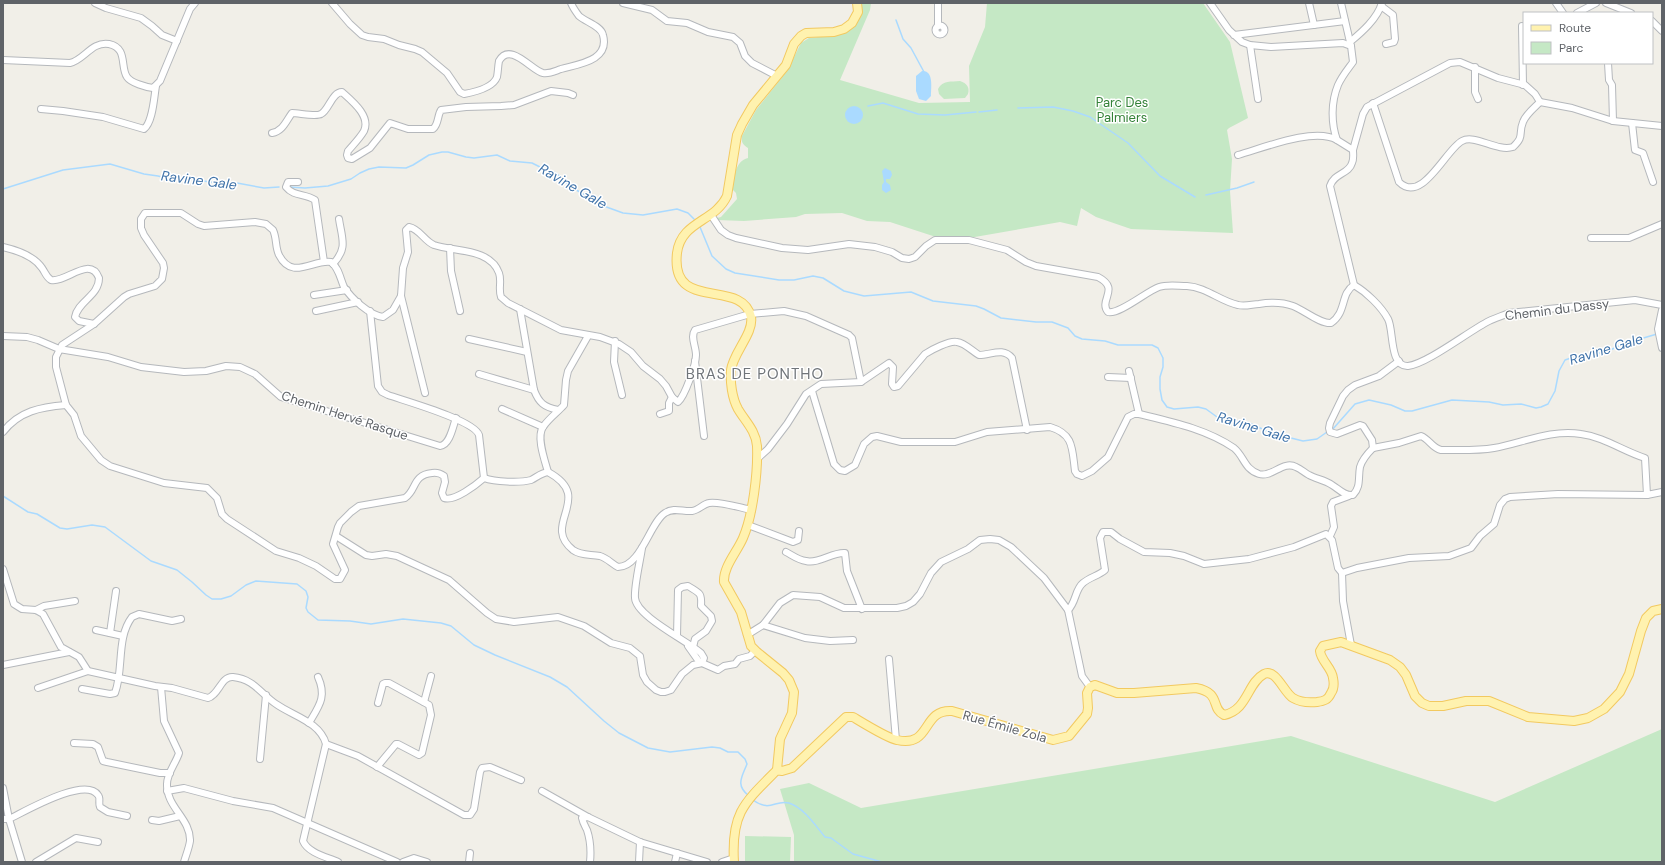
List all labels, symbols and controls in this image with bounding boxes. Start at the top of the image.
legend [1523,12,1653,64]
text: Route [1559,20,1591,36]
text: Parc [1559,40,1583,56]
park label: Parc Des Palmiers [1096,94,1148,126]
water label: Ravine Gale [536,159,610,213]
water label: Ravine Gale [160,166,238,194]
street label: Chemin du Dassy [1504,295,1610,324]
water label: Ravine Gale [1567,329,1645,369]
district label: BRAS DE PONTHO [686,364,824,384]
street label: Chemin Hervé Rasque [279,387,410,444]
water label: Ravine Gale [1215,407,1293,447]
street label: Rue Émile Zola [961,705,1049,747]

